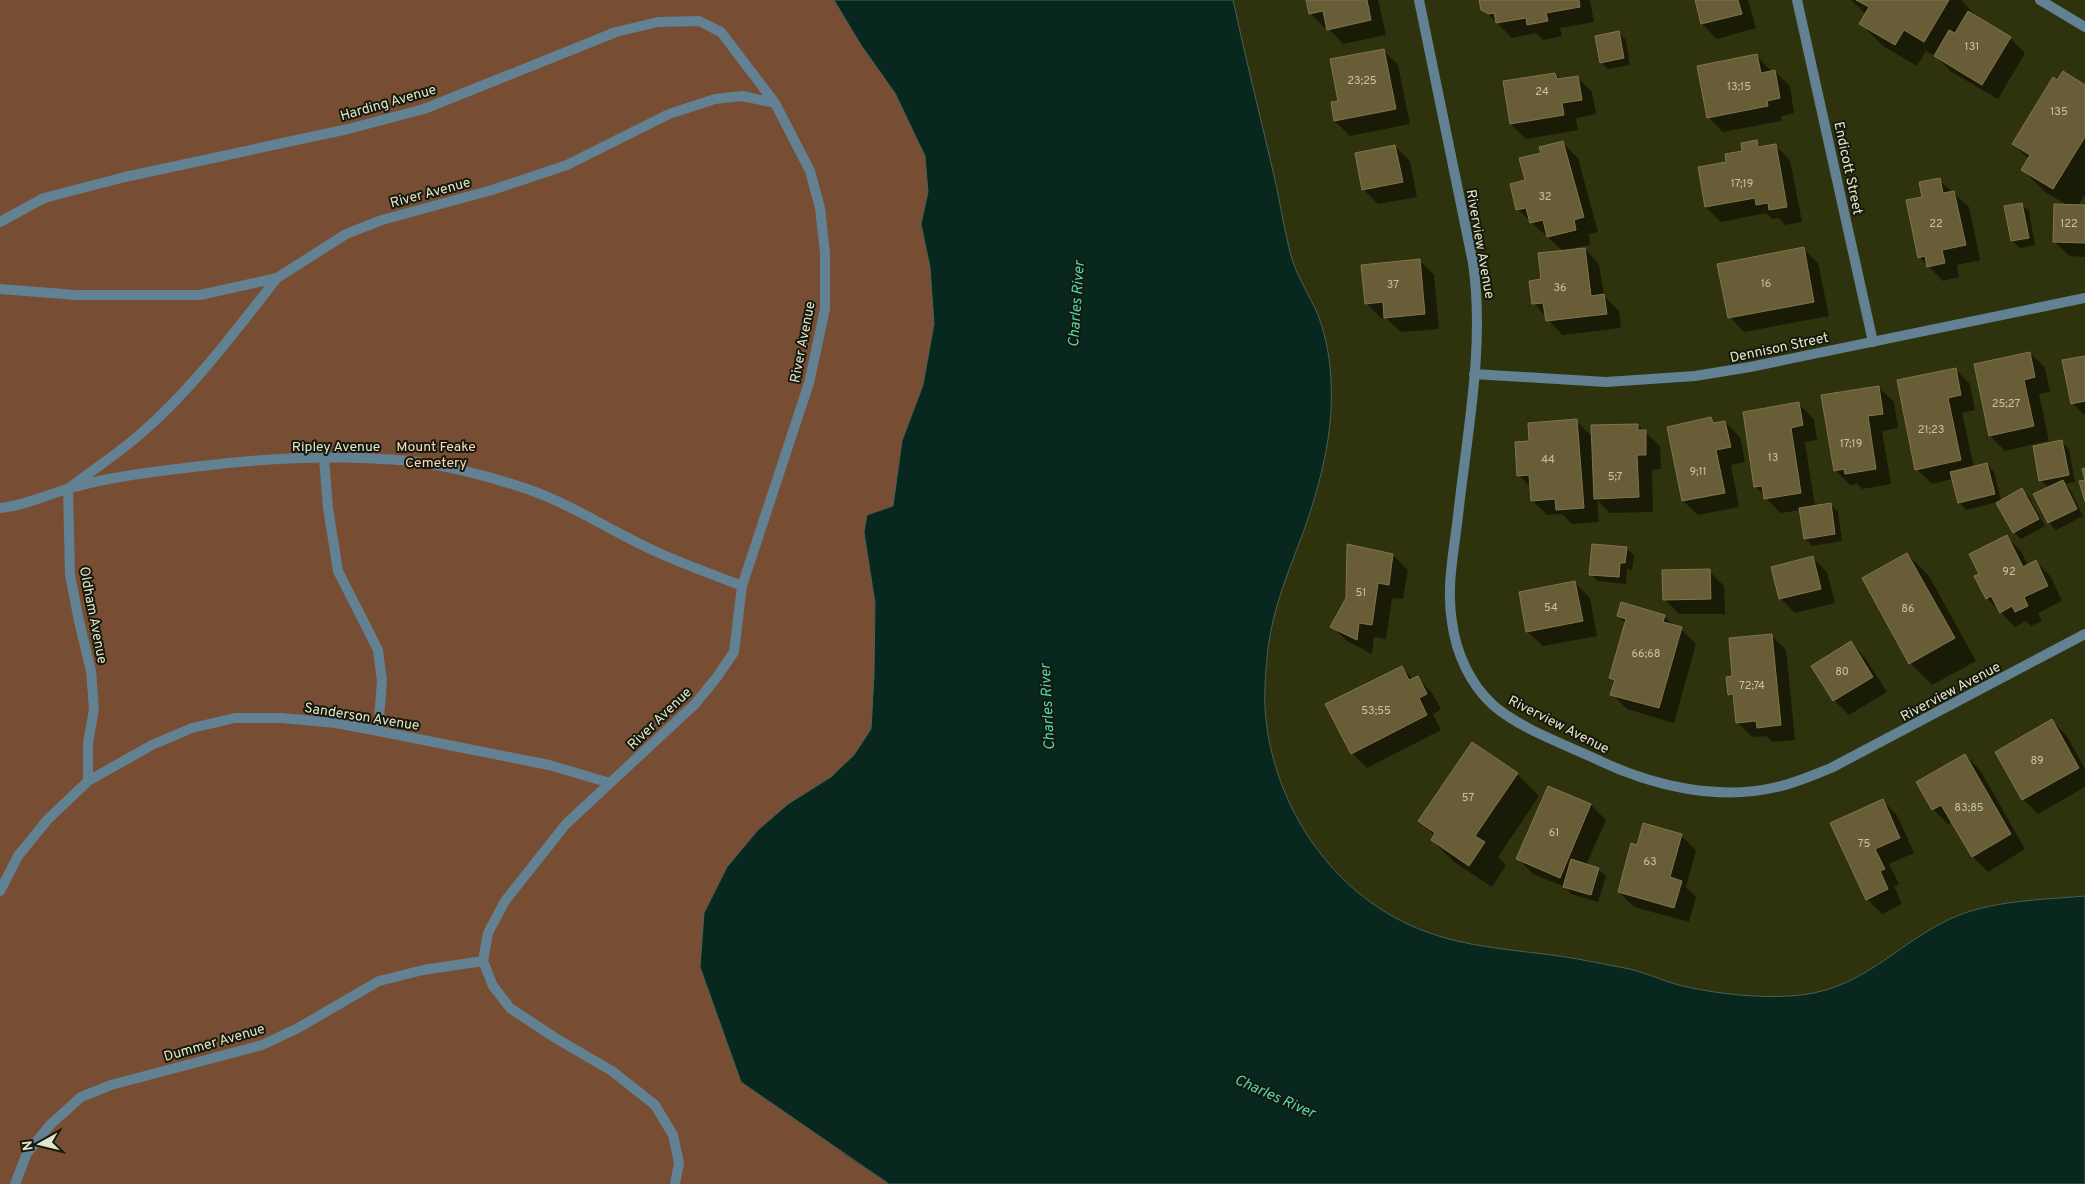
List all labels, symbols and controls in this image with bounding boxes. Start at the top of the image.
house number: 131 [1965,40,1979,54]
house number: 23;25 [1347,74,1377,88]
house number: 13;15 [1727,80,1751,94]
street label: Harding Avenue [339,82,438,125]
house number: 24 [1535,85,1549,99]
house number: 135 [2050,105,2068,119]
street label: Endicott Street [1829,120,1866,216]
street label: River Avenue [388,175,472,212]
house number: 17;19 [1731,177,1753,191]
street label: Riverview Avenue [1462,188,1498,300]
house number: 32 [1538,190,1552,204]
house number: 22 [1929,217,1943,231]
house number: 122 [2060,217,2078,231]
water label: Charles River [1065,259,1090,348]
house number: 16 [1761,277,1771,291]
house number: 37 [1387,278,1399,292]
house number: 36 [1553,281,1567,295]
street label: River Avenue [787,300,820,384]
street label: Dennison Street [1728,330,1830,367]
house number: 25;27 [1992,397,2020,411]
house number: 21;23 [1918,423,1944,437]
house number: 17;19 [1840,437,1862,451]
street label: Ripley Avenue [292,439,380,456]
park label: Mount Feake Cemetery [396,439,476,472]
house number: 13 [1768,451,1778,465]
house number: 44 [1541,453,1555,467]
house number: 9;11 [1689,465,1707,479]
house number: 5;7 [1608,470,1623,484]
street label: Oldham Avenue [75,565,110,665]
house number: 92 [2002,565,2016,579]
house number: 51 [1356,586,1366,600]
house number: 54 [1544,601,1558,615]
house number: 86 [1901,602,1915,616]
house number: 66;68 [1632,647,1660,661]
street label: Riverview Avenue [1898,659,2004,726]
water label: Charles River [1037,662,1060,751]
house number: 80 [1835,665,1849,679]
house number: 72;74 [1739,679,1765,693]
street label: River Avenue [624,684,696,754]
street label: Riverview Avenue [1505,693,1612,758]
street label: Sanderson Avenue [303,700,421,735]
house number: 53;55 [1361,704,1391,718]
house number: 89 [2030,754,2044,768]
house number: 57 [1462,791,1474,805]
house number: 83;85 [1954,801,1984,815]
house number: 61 [1549,826,1559,840]
house number: 75 [1858,837,1870,851]
house number: 63 [1643,855,1657,869]
street label: Dummer Avenue [162,1021,267,1066]
water label: Charles River [1231,1071,1319,1124]
north arrow [15,1119,65,1169]
text: N [19,1139,38,1152]

